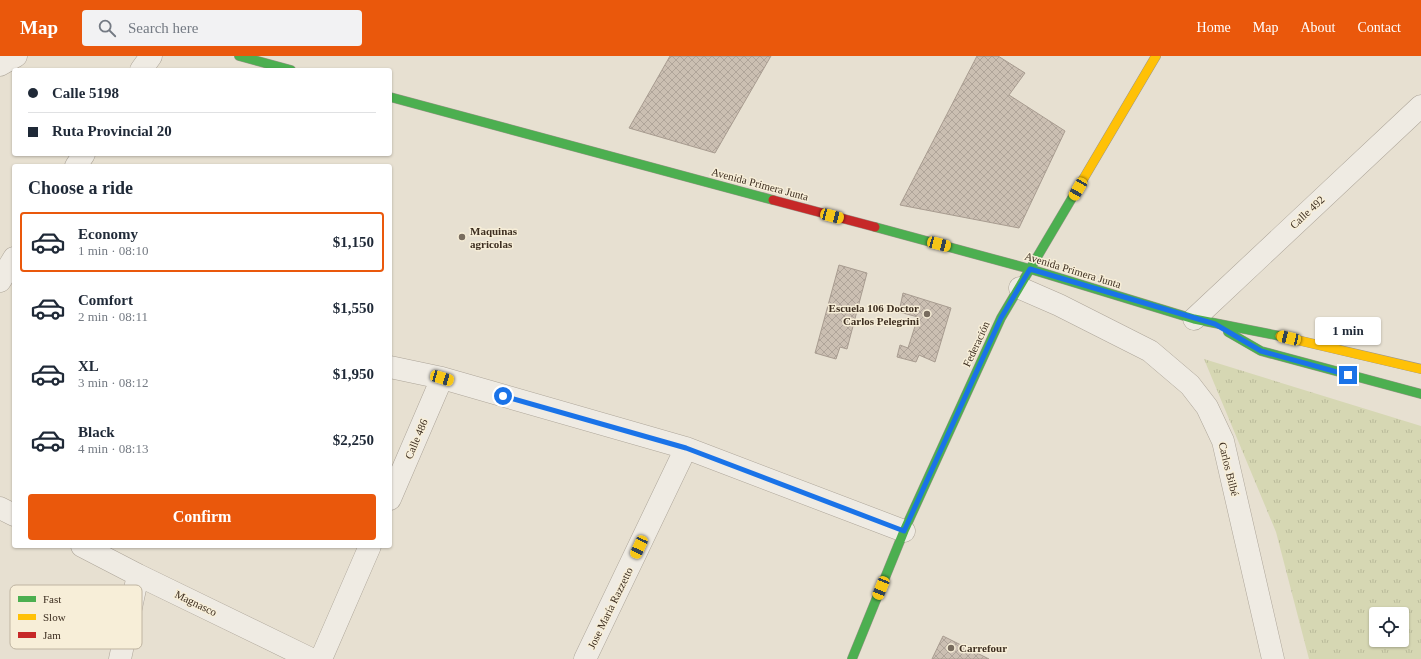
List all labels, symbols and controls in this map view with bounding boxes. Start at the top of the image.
search box [82,10,362,46]
text: Map [20,17,58,38]
icon: search [96,17,118,39]
text: Search here [128,20,198,36]
text: Home [1197,20,1231,35]
text: Map [1253,20,1278,35]
text: About [1300,20,1335,35]
text: Contact [1357,20,1401,35]
text: Calle 5198 [52,85,119,101]
text: Ruta Provincial 20 [52,123,172,139]
street label: Avenida Primera Junta [710,165,810,203]
car [1067,176,1089,202]
text: Choose a ride [28,178,133,198]
street label: Calle 492 [1287,193,1327,231]
car [819,207,845,225]
icon: car [30,224,66,260]
place label: Maquinas agricolas [470,225,518,250]
text: Economy [78,226,138,242]
marker: Maquinas agricolas [457,232,467,242]
text: $1,150 [333,234,374,250]
car [926,235,952,253]
text: 1 min · 08:10 [78,243,148,258]
street label: Avenida Primera Junta [1023,250,1123,290]
icon: car [30,290,66,326]
text: Comfort [78,292,133,308]
text: $1,550 [333,300,374,316]
place label: Escuela 106 Doctor Carlos Pelegrini [829,302,919,327]
text: 2 min · 08:11 [78,309,148,324]
marker: Escuela 106 Doctor Carlos Pelegrini [922,309,932,319]
callout: 1 min [1315,317,1381,345]
street label: Federación [960,319,992,369]
text: 1 min [1332,323,1364,338]
car [1276,329,1302,347]
icon: car [30,356,66,392]
text: XL [78,358,99,374]
text: $1,950 [333,366,374,382]
route end [1339,366,1357,384]
car [429,369,455,387]
text: 3 min · 08:12 [78,375,148,390]
route start [494,387,512,405]
street label: Calle 486 [402,417,430,461]
icon: car [30,422,66,458]
text: Black [78,424,115,440]
text: $2,250 [333,432,374,448]
text: 4 min · 08:13 [78,441,148,456]
street label: Carlos Bilbé [1216,441,1242,497]
button: Confirm [28,494,376,540]
car [628,534,650,560]
street label: Jose María Razzetto [585,565,635,651]
car [871,575,891,601]
legend [10,585,142,649]
street label: Magnasco [173,588,219,619]
text: Fast [43,593,61,605]
map controls [1369,607,1409,647]
button: locate [1369,607,1409,647]
text: Slow [43,611,66,623]
text: Jam [43,629,61,641]
place label: Carrefour [959,642,1007,654]
marker: Carrefour [946,643,956,653]

